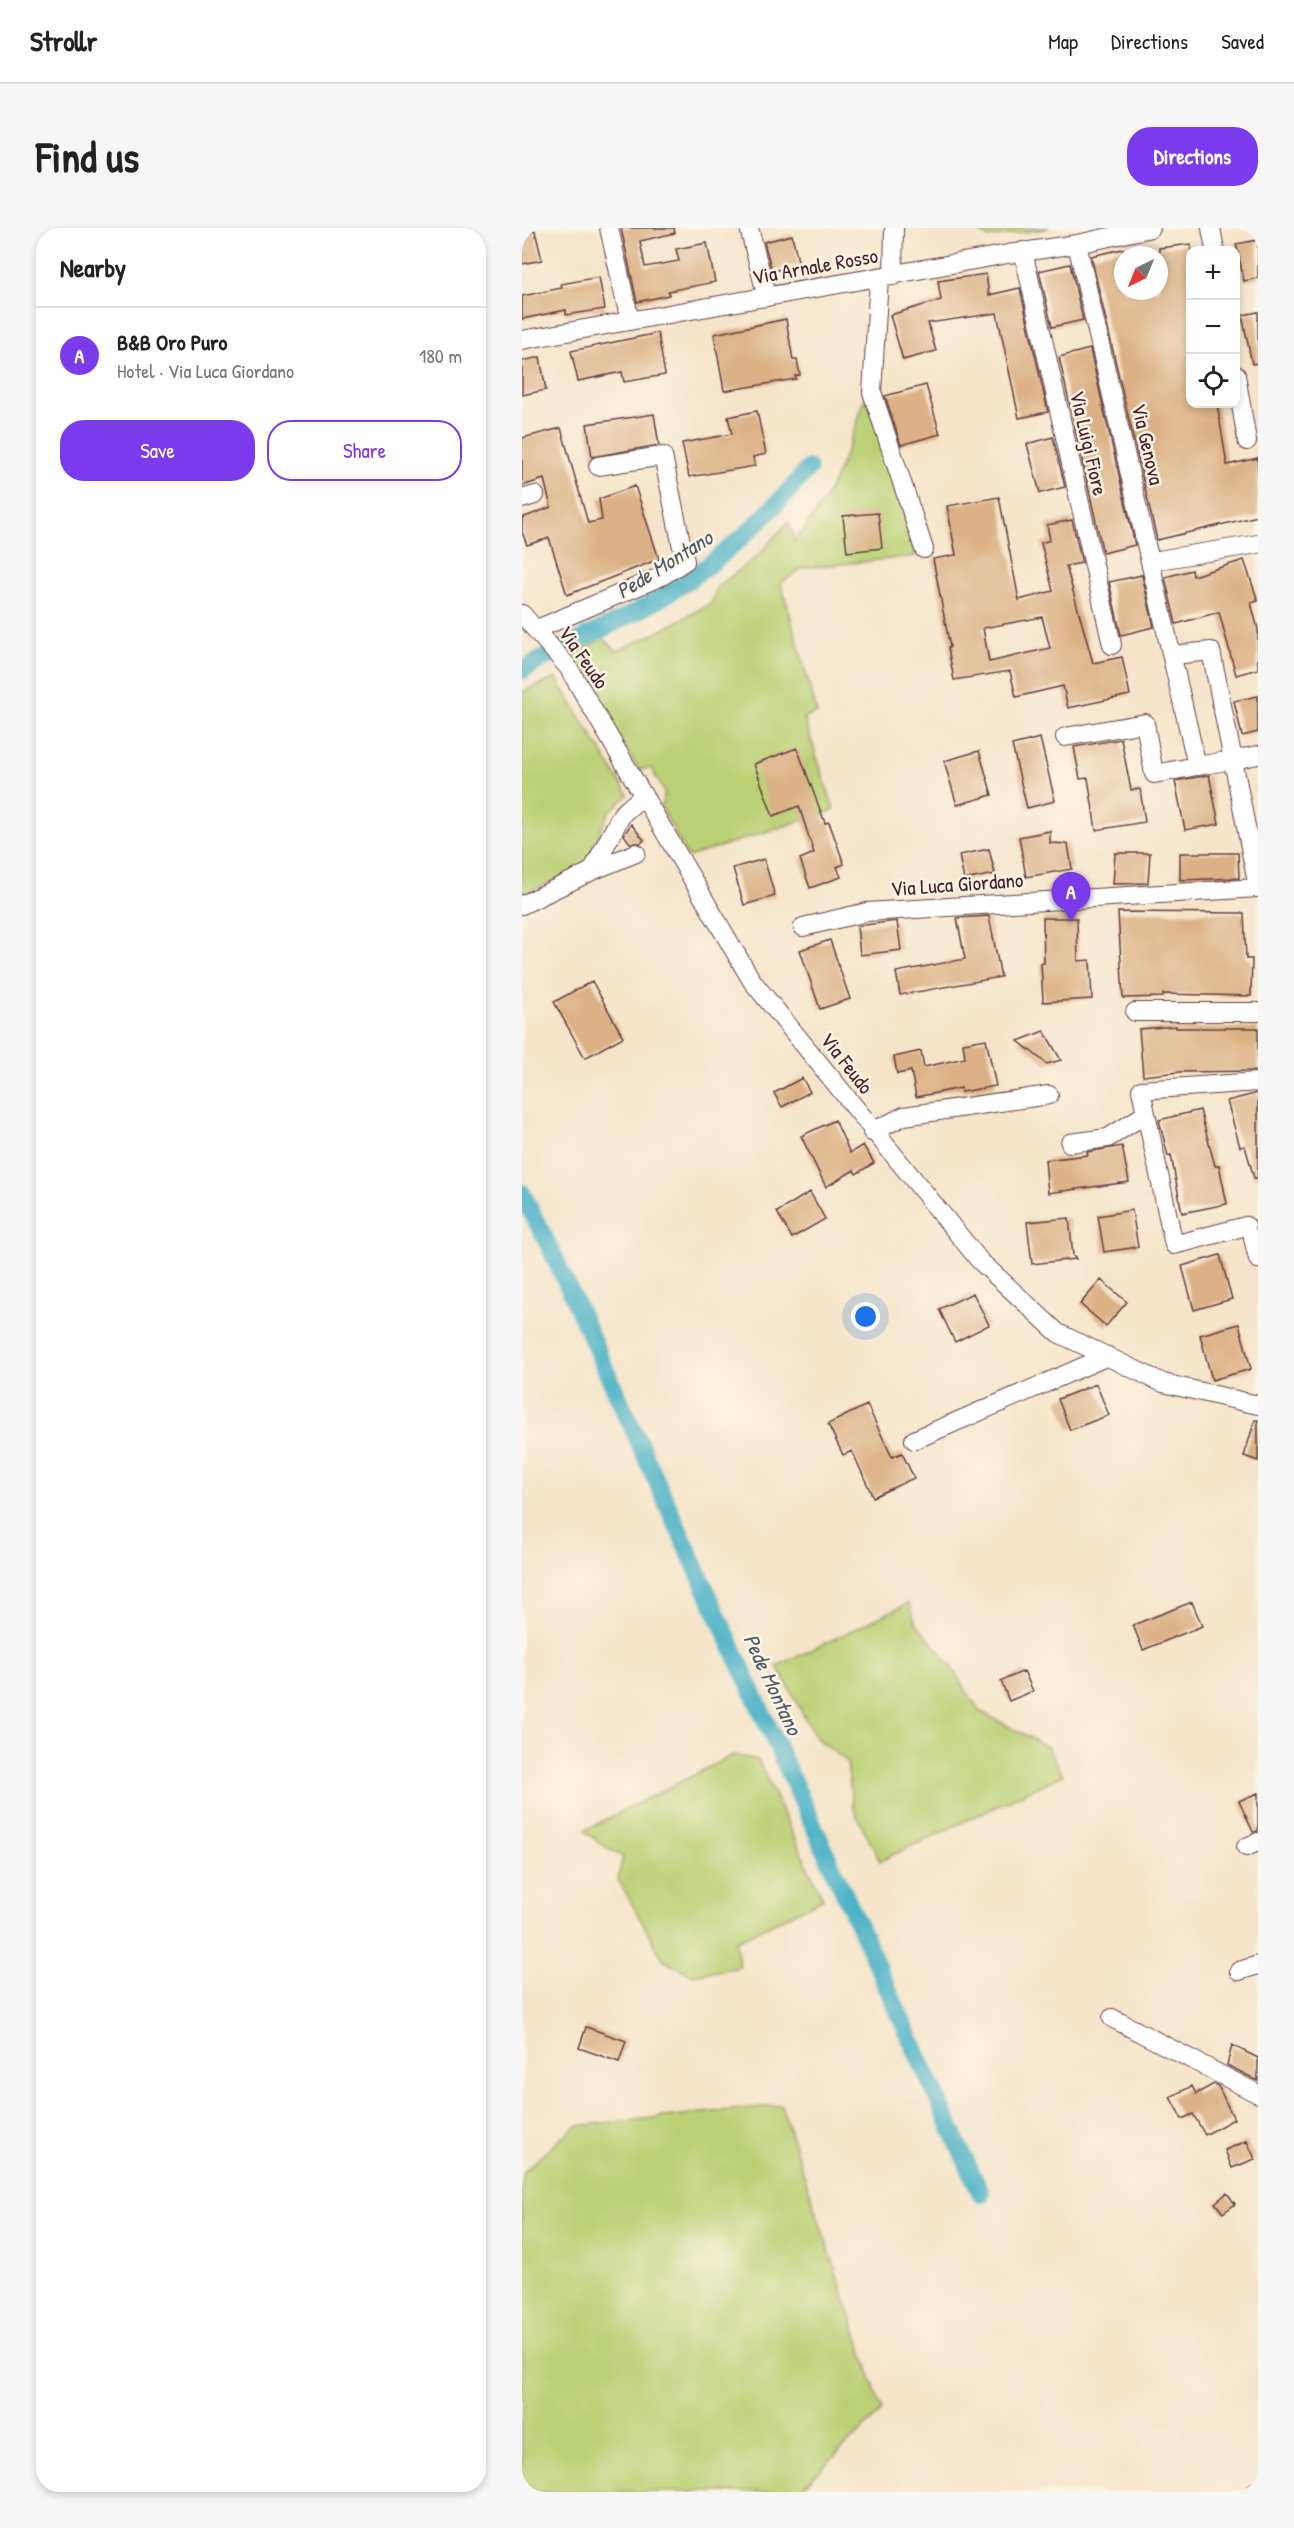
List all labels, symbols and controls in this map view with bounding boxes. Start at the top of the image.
text: Strollr [30,22,97,60]
text: Map [1048,27,1078,56]
text: Directions [1111,27,1188,56]
text: Saved [1221,27,1264,56]
button: Directions [1127,127,1258,186]
text: Find us [36,128,139,185]
street label: Via Arnale Rosso [750,241,880,291]
north arrow [1114,246,1168,300]
map controls [1186,246,1240,408]
button: + [1186,246,1240,300]
text: Nearby [60,250,126,285]
button: − [1186,300,1240,354]
text: B&B Oro Puro [117,327,227,357]
text: A [75,342,84,369]
text: 180 m [419,342,462,369]
button: locate [1186,354,1240,408]
text: Hotel · Via Luca Giordano [117,357,294,384]
street label: Via Luigi Fiore [1063,388,1115,498]
street label: Via Genova [1125,400,1171,488]
button: Save [60,420,255,481]
button: Share [267,420,462,481]
water label: Pede Montano [610,521,720,606]
street label: Via Feudo [552,620,616,694]
street label: Via Luca Giordano [890,865,1024,903]
pin: A [1052,872,1090,922]
street label: Via Feudo [814,1026,880,1100]
your location [851,1302,880,1331]
water label: Pede Montano [736,1628,810,1742]

